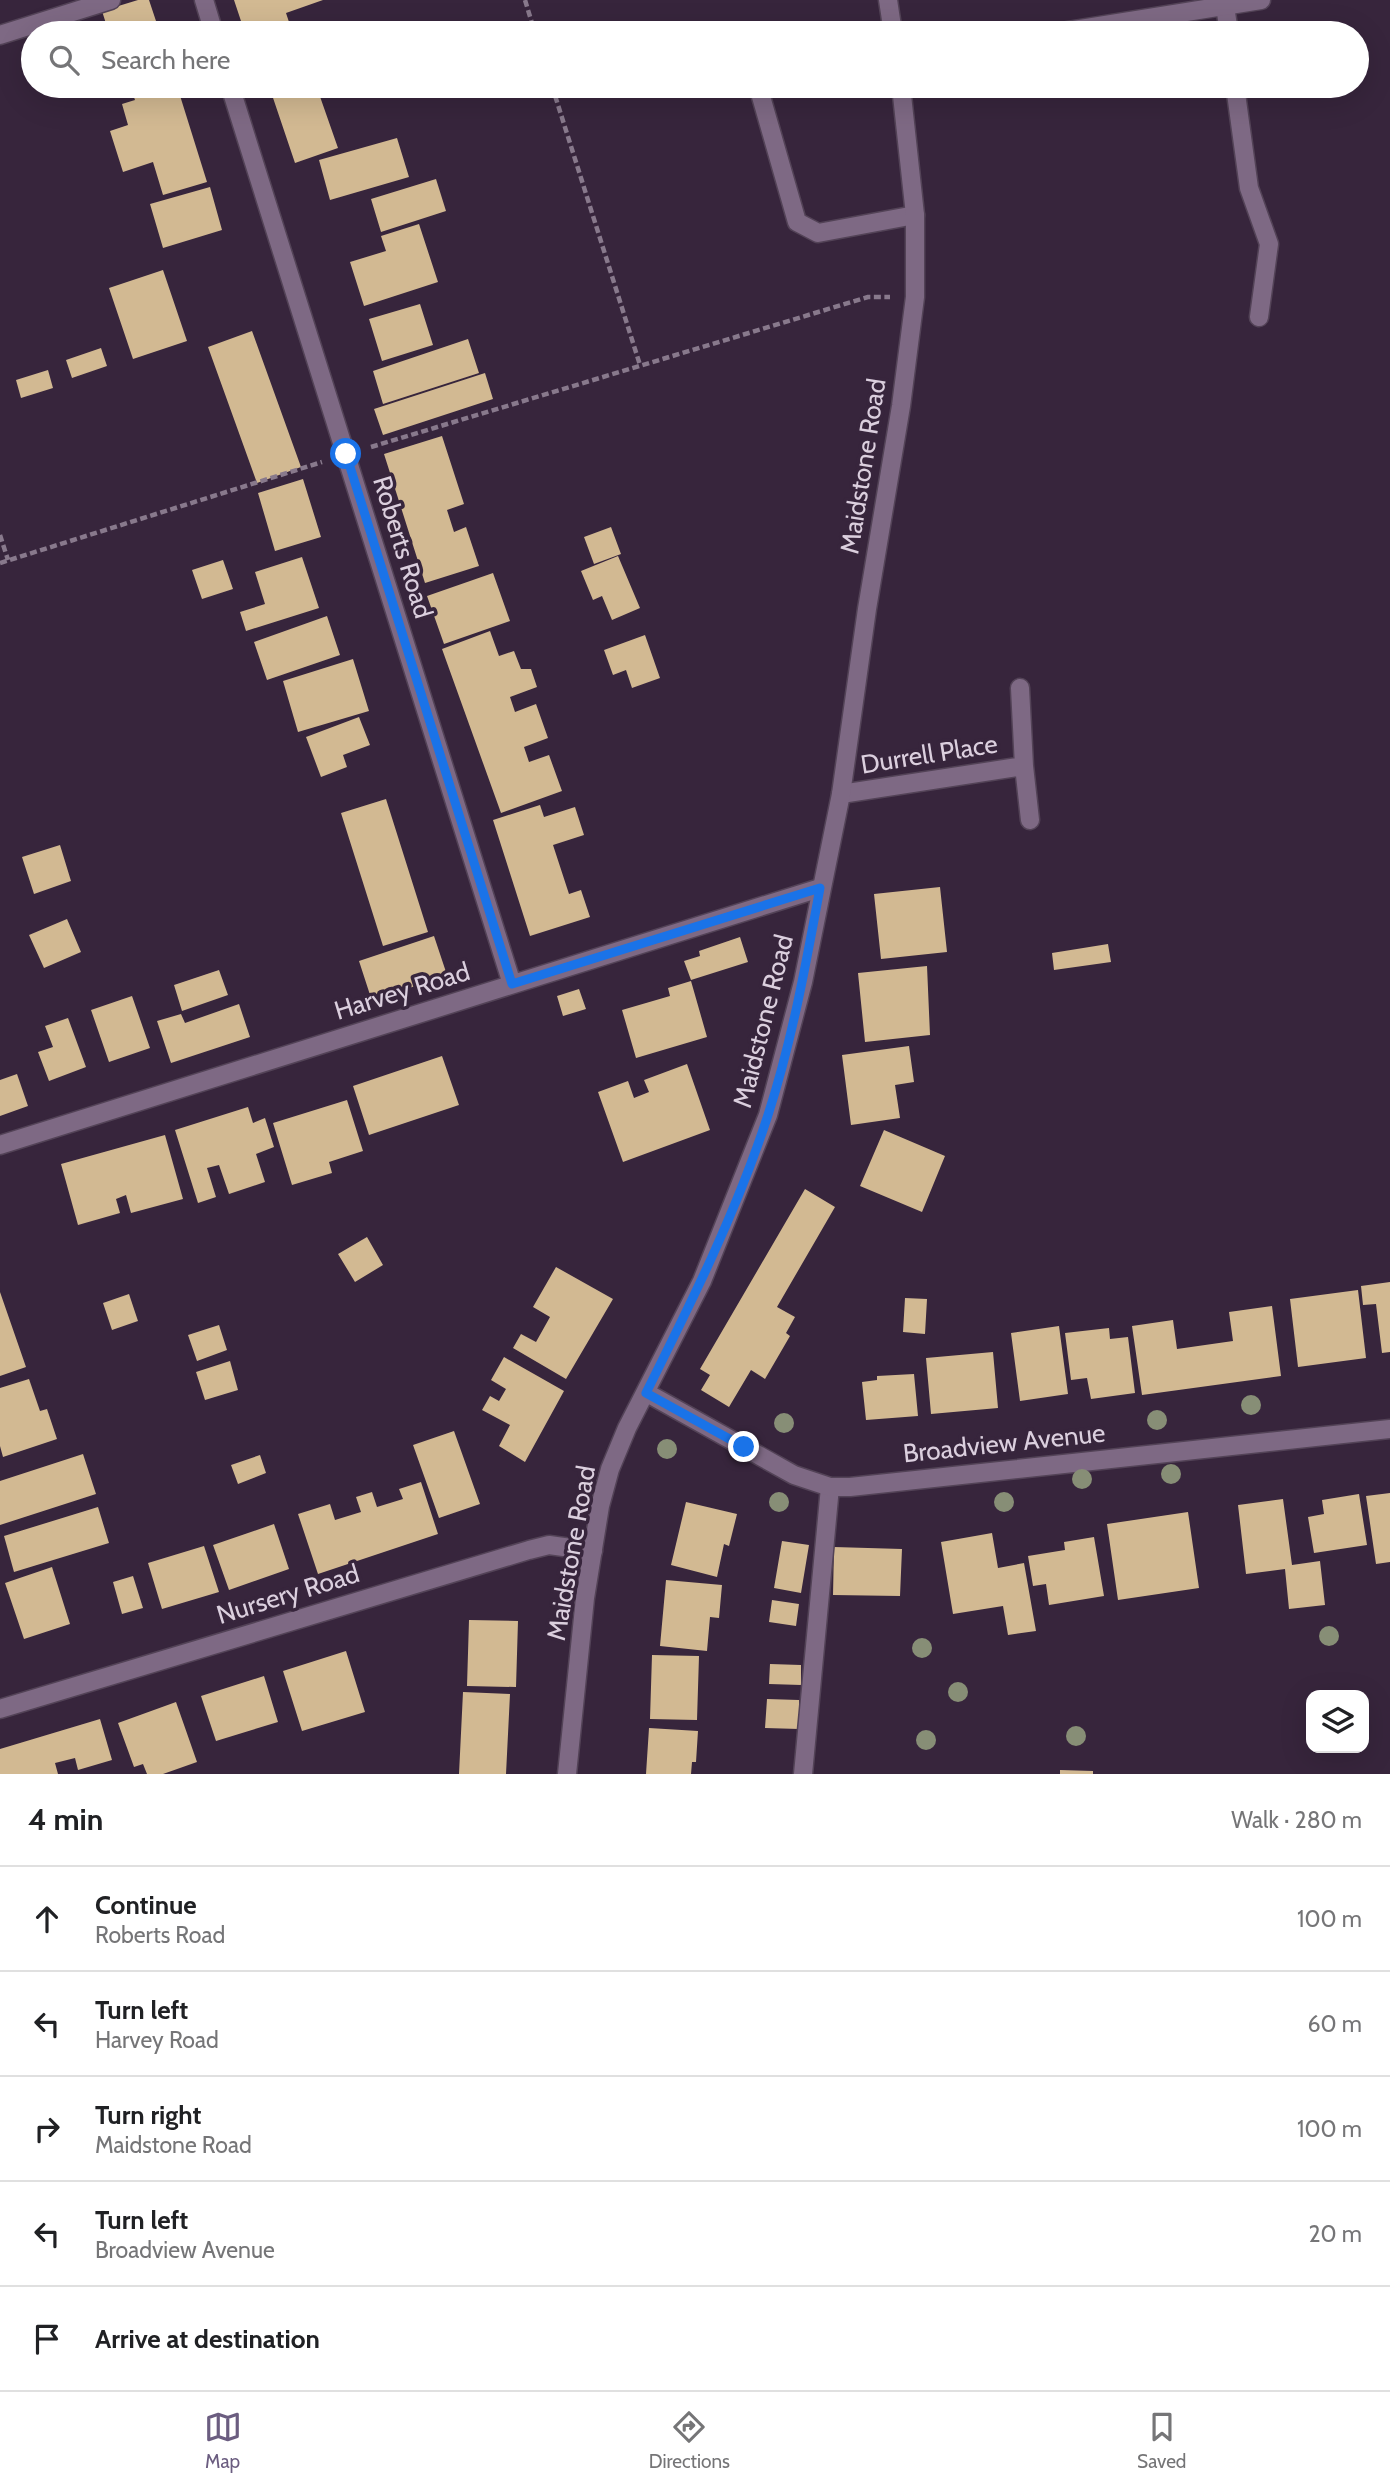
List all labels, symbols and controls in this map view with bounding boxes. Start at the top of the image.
search box [21,21,1369,98]
icon: search [45,41,83,79]
text: Search here [101,44,230,76]
street label: Maidstone Road [833,376,893,556]
route start [330,438,361,469]
street label: Roberts Road [366,472,440,622]
street label: Durrell Place [858,727,1000,781]
street label: Maidstone Road [726,931,800,1111]
street label: Harvey Road [330,955,474,1027]
street label: Broadview Avenue [901,1416,1107,1470]
route end [728,1431,759,1462]
street label: Maidstone Road [540,1463,602,1643]
street label: Nursery Road [213,1557,363,1631]
map controls [1306,1690,1369,1753]
button: layers [1306,1690,1369,1753]
text: 4 min [28,1801,103,1838]
text: Walk · 280 m [1231,1806,1362,1834]
text: Continue [95,1889,197,1921]
icon: ahead [28,1900,66,1938]
text: 100 m [1297,1905,1362,1933]
text: Roberts Road [95,1921,225,1949]
text: Turn left [95,1994,188,2026]
icon: left [28,2005,66,2043]
text: 60 m [1308,2010,1362,2038]
text: Harvey Road [95,2026,219,2054]
text: Turn right [95,2099,201,2131]
icon: right [28,2110,66,2148]
text: 100 m [1297,2115,1362,2143]
text: Maidstone Road [95,2131,252,2159]
text: Turn left [95,2204,188,2236]
icon: left [28,2215,66,2253]
text: 20 m [1309,2220,1362,2248]
text: Broadview Avenue [95,2236,275,2264]
icon: arrive [28,2320,66,2358]
text: Arrive at destination [95,2323,320,2355]
tab: Map [204,2408,242,2473]
tab: Directions [649,2408,730,2473]
tab: Saved [1137,2408,1186,2473]

